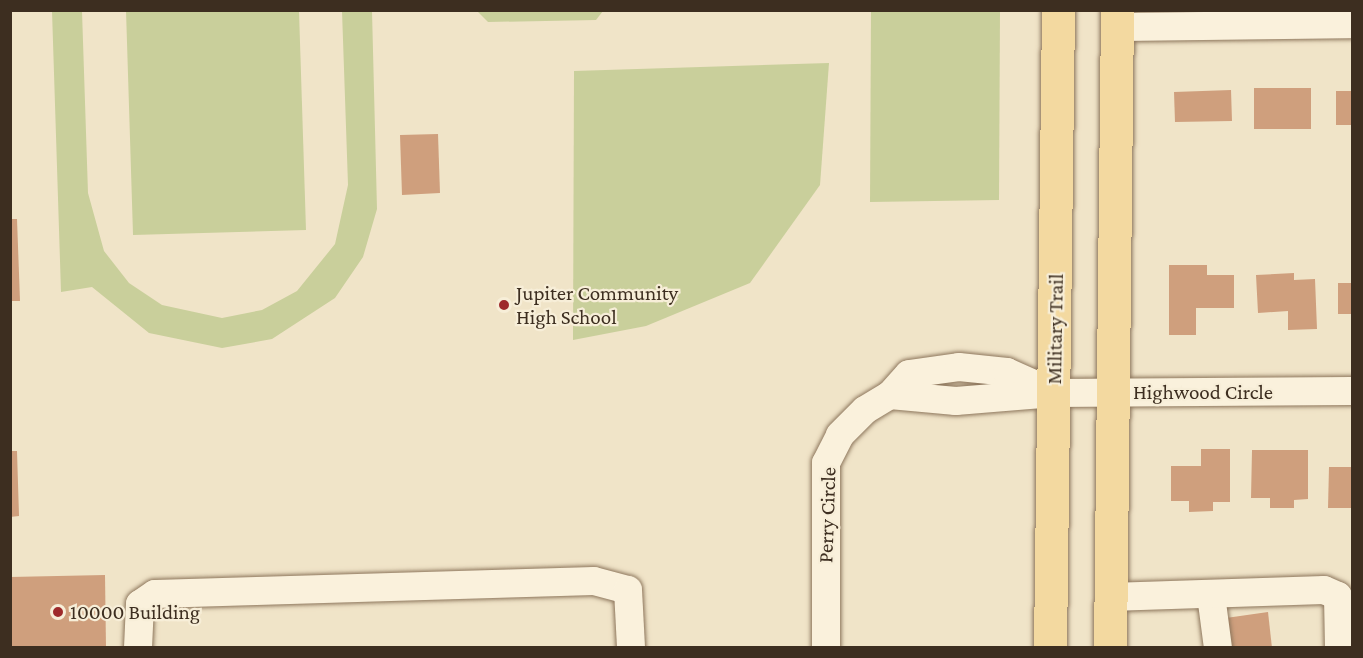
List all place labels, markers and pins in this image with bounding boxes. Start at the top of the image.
place label: Jupiter Community High School [516,280,678,330]
marker: Jupiter Community High School [497,298,511,312]
place label: 10000 Building [70,599,200,625]
marker: 10000 Building [51,605,65,619]

